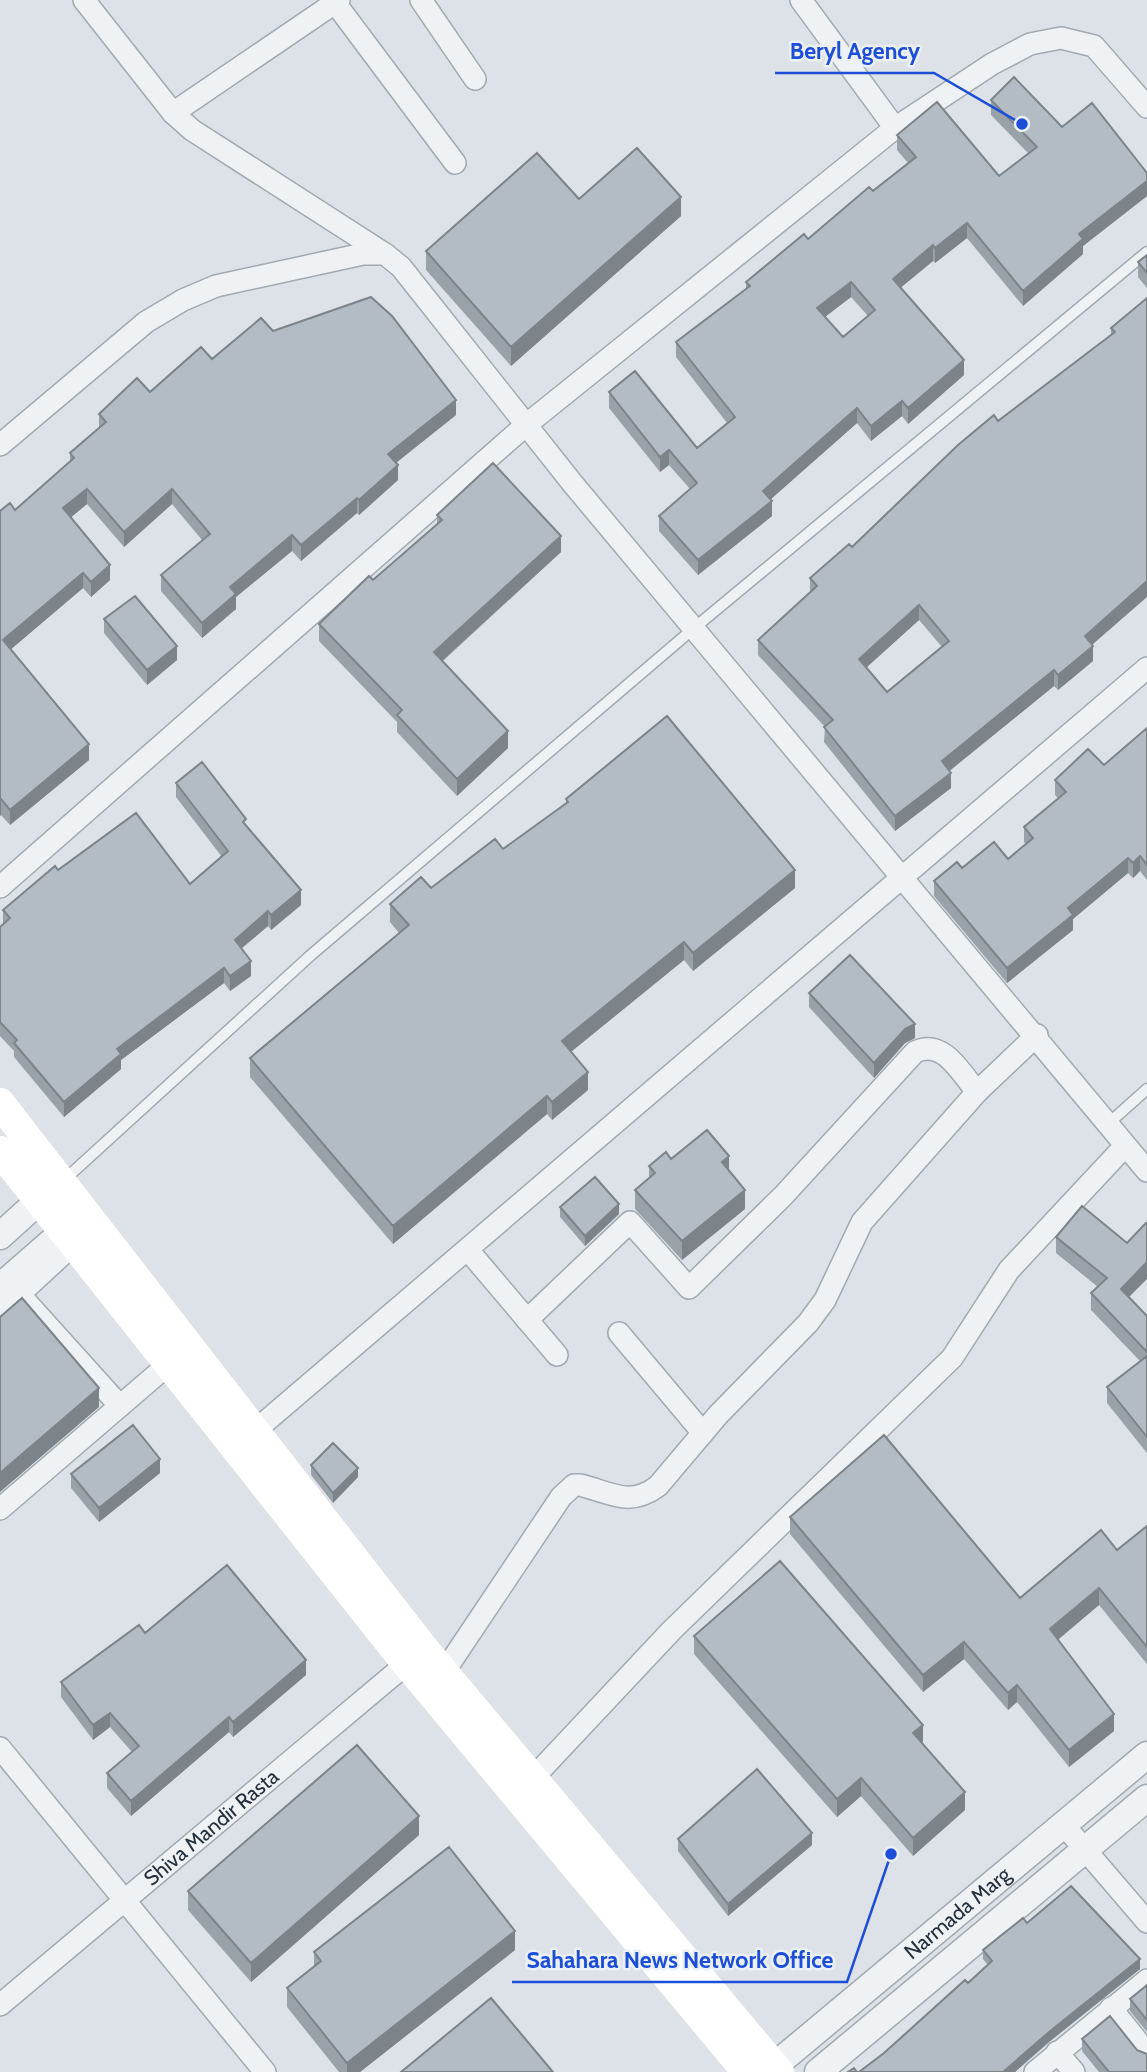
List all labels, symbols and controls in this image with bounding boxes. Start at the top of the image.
callout: Beryl Agency [775,29,934,73]
text: Beryl Agency [790,37,921,65]
street label: Shiva Mandir Rasta [139,1764,283,1891]
street label: Narmada Marg [899,1861,1016,1964]
callout: Sahahara News Network Office [512,1938,847,1982]
text: Sahahara News Network Office [527,1946,834,1974]

